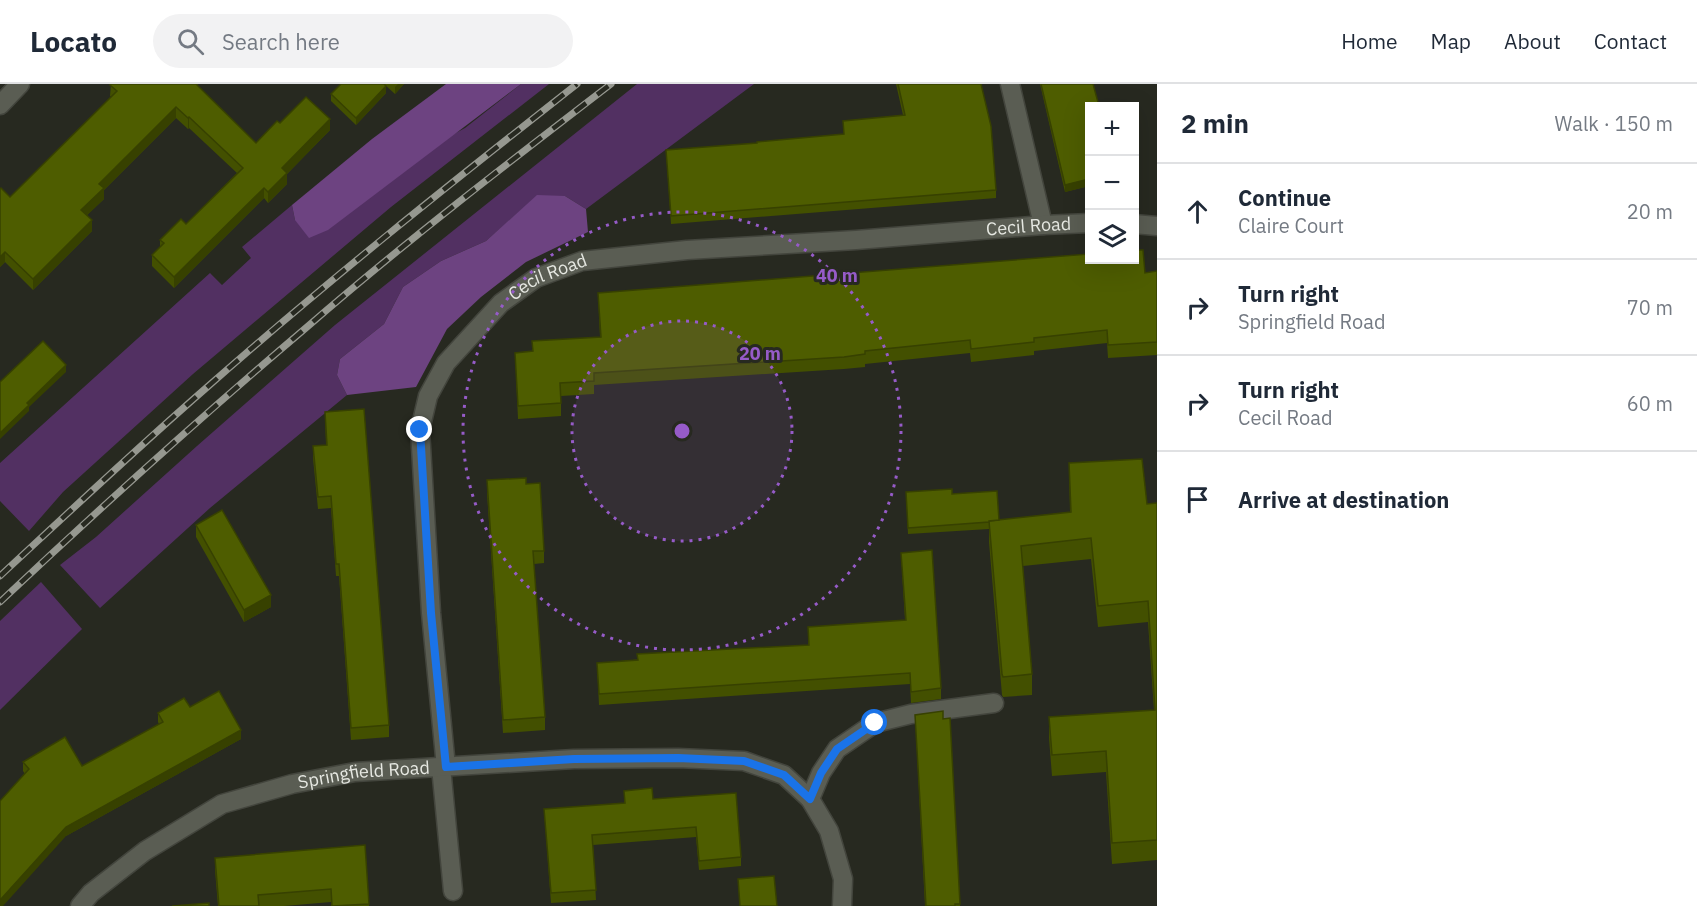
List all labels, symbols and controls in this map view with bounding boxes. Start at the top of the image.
search box [153,14,573,68]
text: Locato [30,23,117,60]
icon: search [174,25,207,58]
text: Search here [222,27,340,56]
text: Home [1341,27,1398,55]
text: Map [1431,27,1471,55]
text: About [1504,27,1561,55]
text: Contact [1594,27,1667,55]
map controls [1085,102,1139,264]
button: + [1085,102,1139,156]
text: 2 min [1181,106,1249,140]
text: Walk · 150 m [1555,110,1673,137]
button: − [1085,156,1139,210]
text: Continue [1238,183,1331,212]
icon: ahead [1181,195,1214,228]
text: 20 m [1627,198,1673,225]
button: layers [1085,210,1139,264]
street label: Cecil Road [985,212,1072,241]
text: Claire Court [1238,212,1344,239]
street label: Cecil Road [503,248,590,305]
text: 40 m [816,264,858,287]
text: Turn right [1238,279,1339,308]
icon: right [1181,291,1214,324]
text: 70 m [1627,294,1673,321]
text: Springfield Road [1238,308,1386,335]
text: 20 m [739,342,781,365]
text: Turn right [1238,375,1339,404]
icon: right [1181,387,1214,420]
text: 60 m [1627,390,1673,417]
text: Cecil Road [1238,404,1333,431]
route end [406,416,432,442]
centre of rings [672,421,692,441]
icon: arrive [1181,483,1214,516]
text: Arrive at destination [1238,485,1449,514]
route start [861,709,887,735]
street label: Springfield Road [296,756,430,794]

